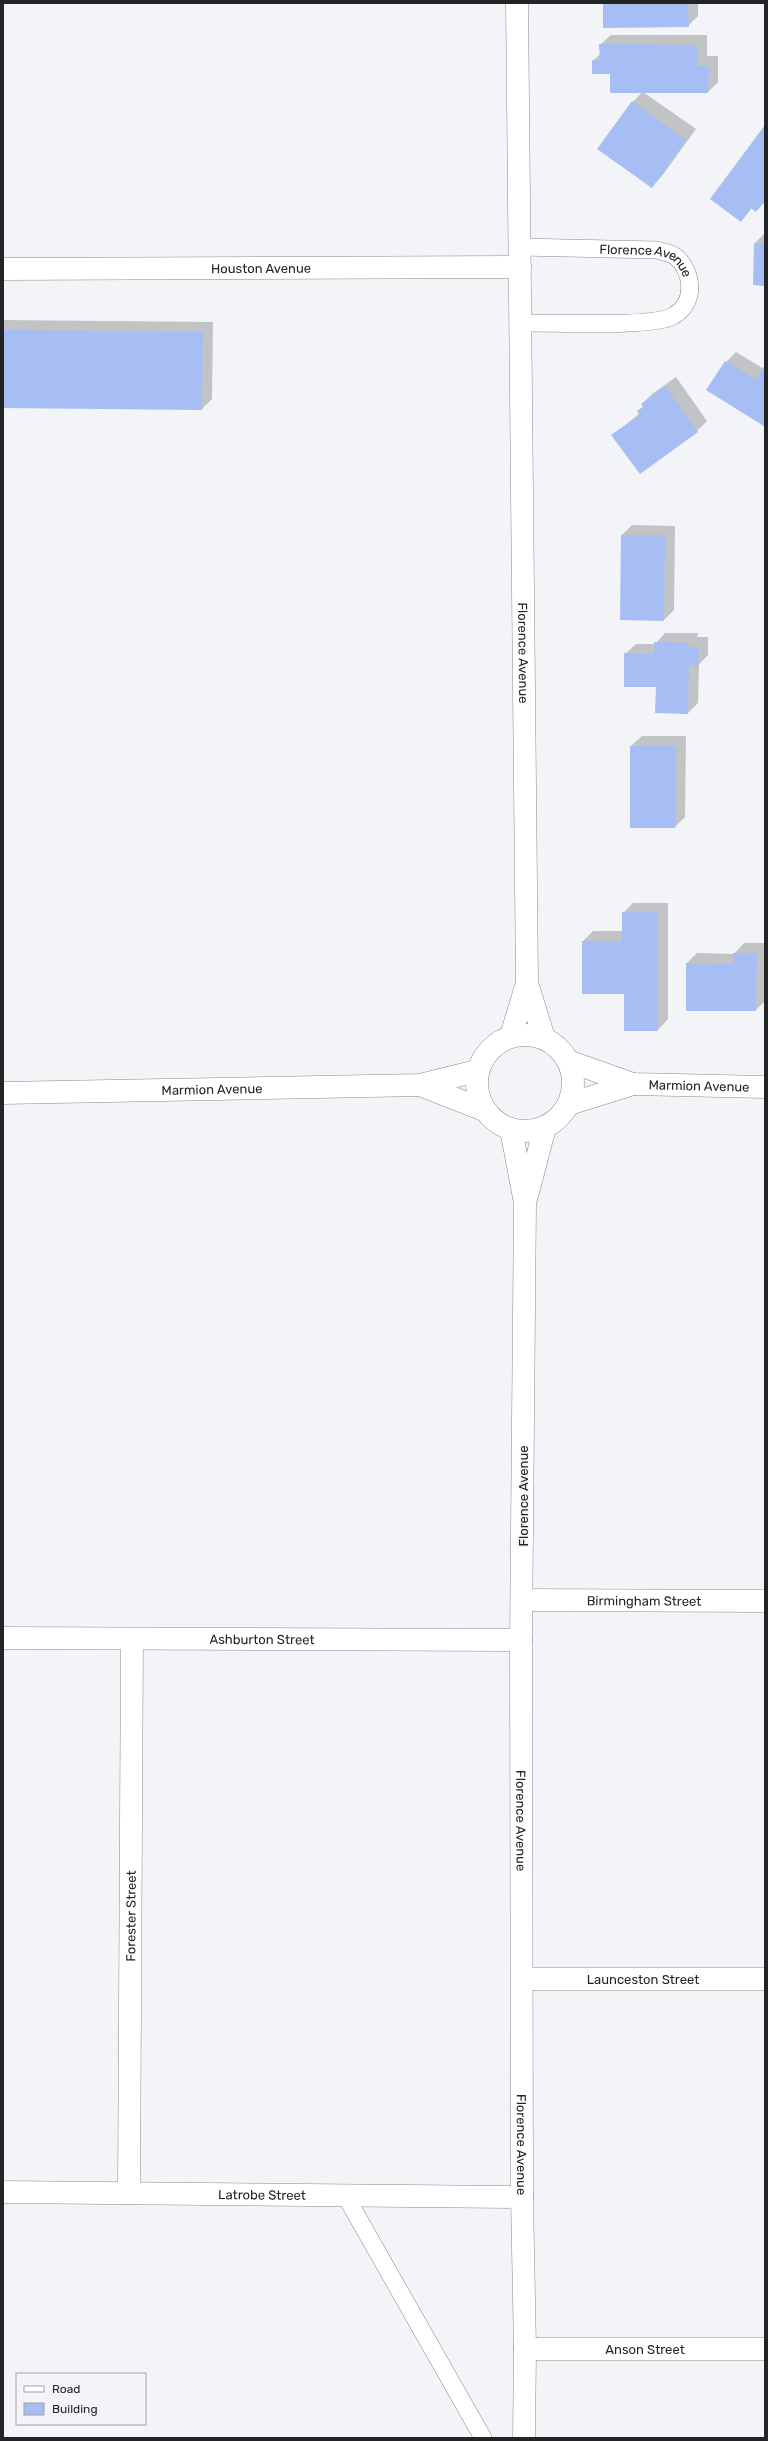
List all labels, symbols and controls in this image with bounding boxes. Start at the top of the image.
street label: Florence Avenue [599,242,695,279]
street label: Houston Avenue [211,261,311,276]
street label: Florence Avenue [515,602,531,704]
street label: Marmion Avenue [648,1077,750,1095]
street label: Marmion Avenue [161,1081,263,1098]
street label: Florence Avenue [516,1445,531,1547]
street label: Birmingham Street [587,1593,701,1609]
street label: Ashburton Street [209,1632,315,1647]
street label: Florence Avenue [513,1770,528,1871]
street label: Forester Street [123,1870,139,1962]
street label: Launceston Street [587,1972,699,1987]
street label: Florence Avenue [514,2094,529,2195]
street label: Latrobe Street [218,2187,306,2203]
street label: Anson Street [605,2342,685,2357]
legend [16,2373,146,2425]
text: Road [52,2382,80,2396]
text: Building [52,2402,98,2416]

